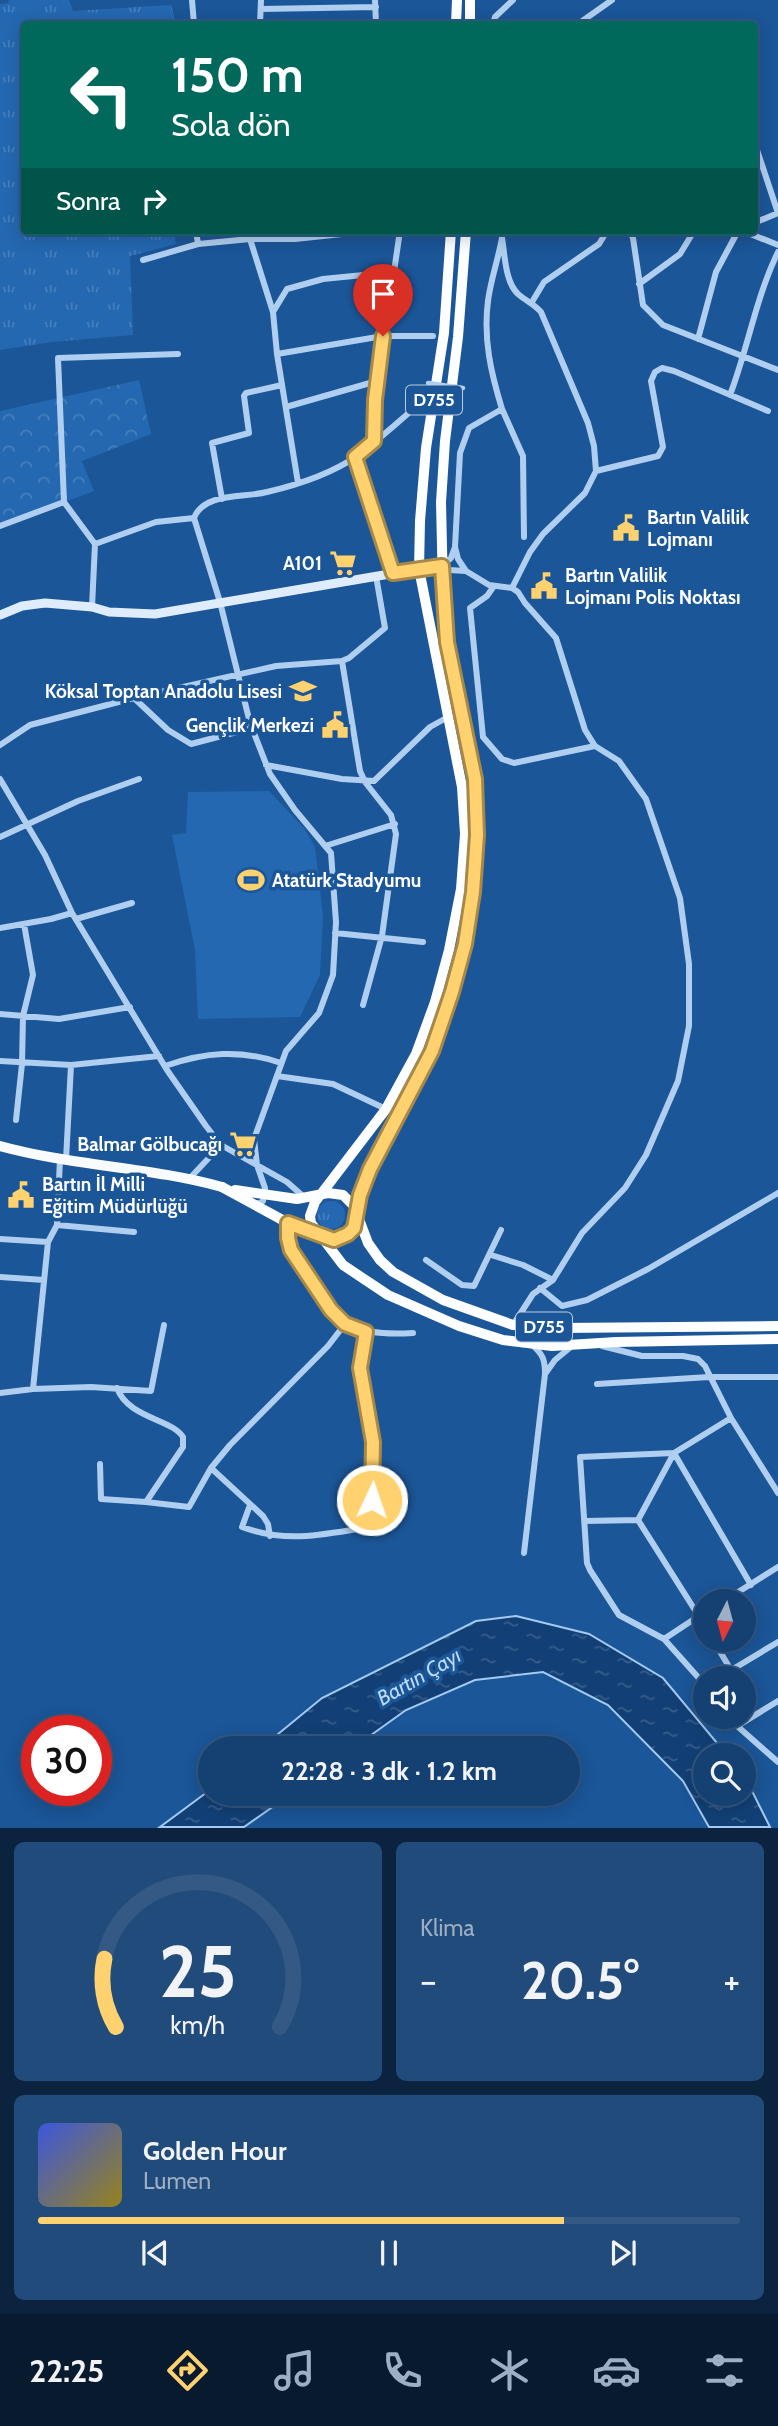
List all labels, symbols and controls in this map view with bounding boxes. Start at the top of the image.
text: 150 m [171,45,304,104]
icon: left [56,49,147,140]
text: Sola dön [171,105,291,144]
icon: right [135,182,173,220]
text: Sonra [56,185,121,217]
pin [353,264,413,336]
icon: arrive [364,275,402,313]
road number: D755 [406,386,462,414]
place label: Bartın Valilik Lojmanı [647,506,750,551]
public building icon: Bartın Valilik Lojmanı [611,513,641,543]
supermarket icon: A101 [328,548,358,578]
place label: A101 [283,552,322,575]
place label: Bartın Valilik Lojmanı Polis Noktası [565,564,741,609]
public building icon: Bartın Valilik Lojmanı Polis Noktası [529,571,559,601]
school or university icon: Köksal Toptan Anadolu Lisesi [288,676,318,706]
place label: Köksal Toptan Anadolu Lisesi [45,680,282,703]
public building icon: Gençlik Merkezi [320,710,350,740]
place label: Gençlik Merkezi [186,714,314,737]
sports icon: Atatürk Stadyumu [236,865,266,895]
place label: Atatürk Stadyumu [272,869,421,892]
supermarket icon: Balmar Gölbucağı [228,1129,258,1159]
place label: Balmar Gölbucağı [77,1133,222,1156]
place label: Bartın İl Milli Eğitim Müdürlüğü [42,1173,188,1218]
public building icon: Bartın İl Milli Eğitim Müdürlüğü [6,1180,36,1210]
road number: D755 [516,1312,572,1342]
position arrow [335,1463,409,1537]
north arrow [693,1589,756,1652]
map controls [693,1589,756,1806]
water label: Bartın Çayı [372,1643,465,1711]
button: sound [693,1666,756,1729]
speed limit sign: 30 [21,1715,112,1806]
button: search [693,1743,756,1806]
text: 22:28 · 3 dk · 1.2 km [281,1755,497,1787]
text: Klima [420,1914,475,1942]
text: 25 [159,1928,237,2016]
text: 20.5° [521,1949,639,2012]
text: − [420,1957,437,2004]
text: + [723,1957,740,2004]
text: km/h [171,2010,225,2040]
text: Golden Hour [143,2135,286,2167]
text: Lumen [143,2167,211,2195]
icon: previous [136,2234,174,2272]
icon: pause [370,2234,408,2272]
icon: next [604,2234,642,2272]
icon: directions [163,2346,212,2395]
icon: music [270,2346,319,2395]
icon: phone [378,2346,427,2395]
icon: climate [485,2346,534,2395]
icon: car [592,2346,641,2395]
icon: filters [700,2346,749,2395]
text: 22:25 [29,2351,104,2390]

